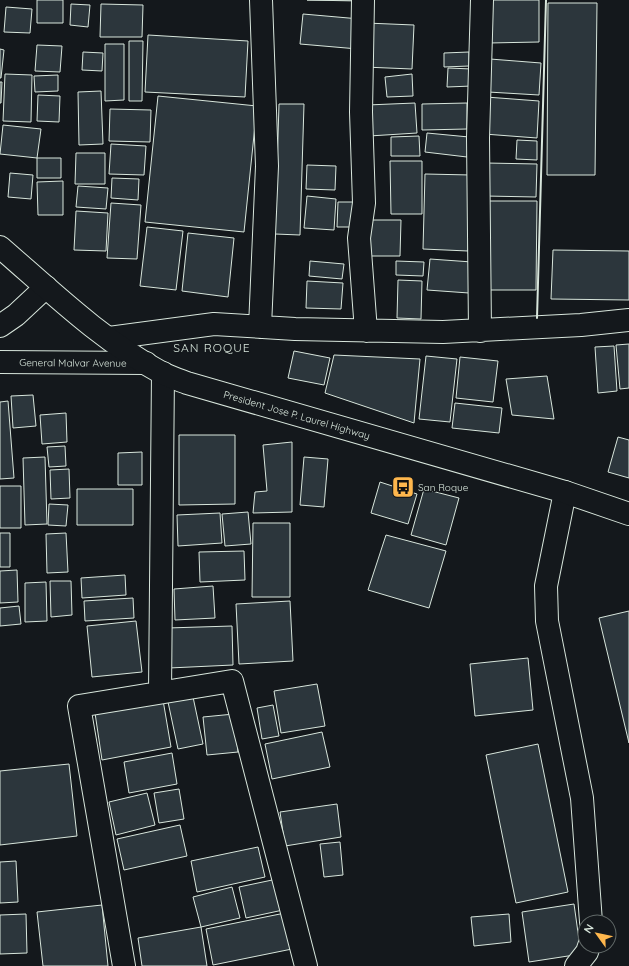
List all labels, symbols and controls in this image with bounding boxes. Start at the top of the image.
district label: SAN ROQUE [173,340,251,355]
street label: General Malvar Avenue [19,356,127,370]
street label: President Jose P. Laurel Highway [222,388,372,442]
bus stop icon: San Roque [390,474,416,500]
place label: San Roque [418,481,469,494]
north arrow [577,914,617,954]
text: N [581,921,597,936]

